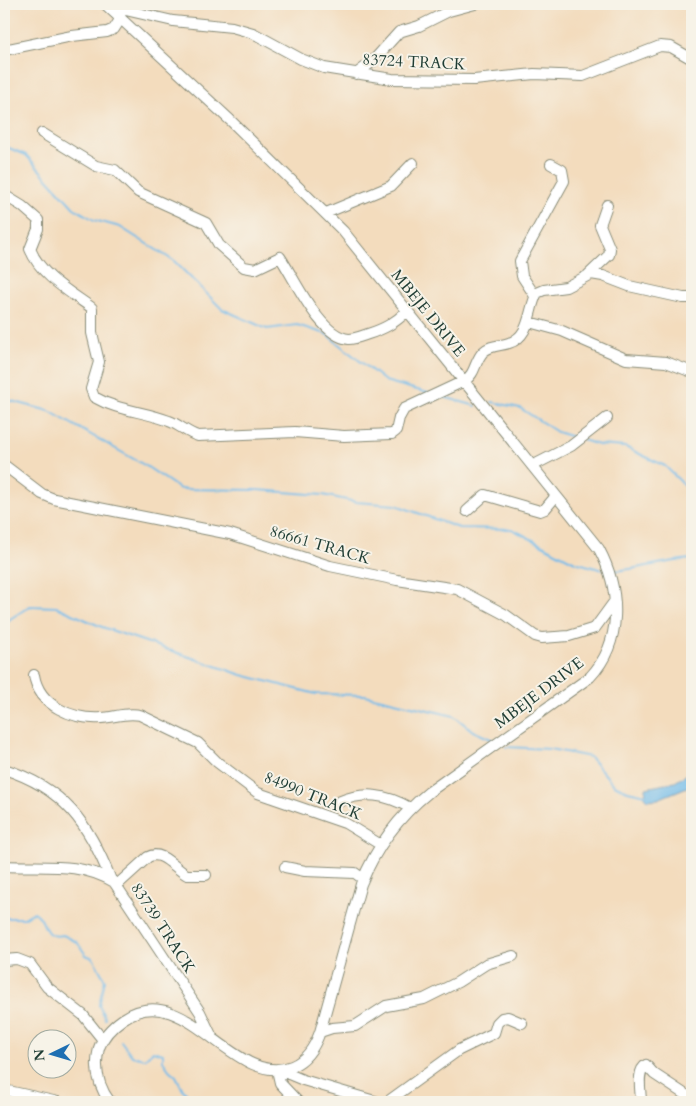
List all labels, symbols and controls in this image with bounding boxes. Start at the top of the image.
street label: 83724 TRACK [362,48,466,76]
street label: MBEJE DRIVE [386,265,470,361]
street label: 86661 TRACK [267,520,373,570]
street label: MBEJE DRIVE [490,652,588,734]
street label: 84990 TRACK [261,766,365,826]
street label: 83739 TRACK [126,879,200,978]
north arrow [28,1028,78,1078]
text: N [30,1048,50,1062]

